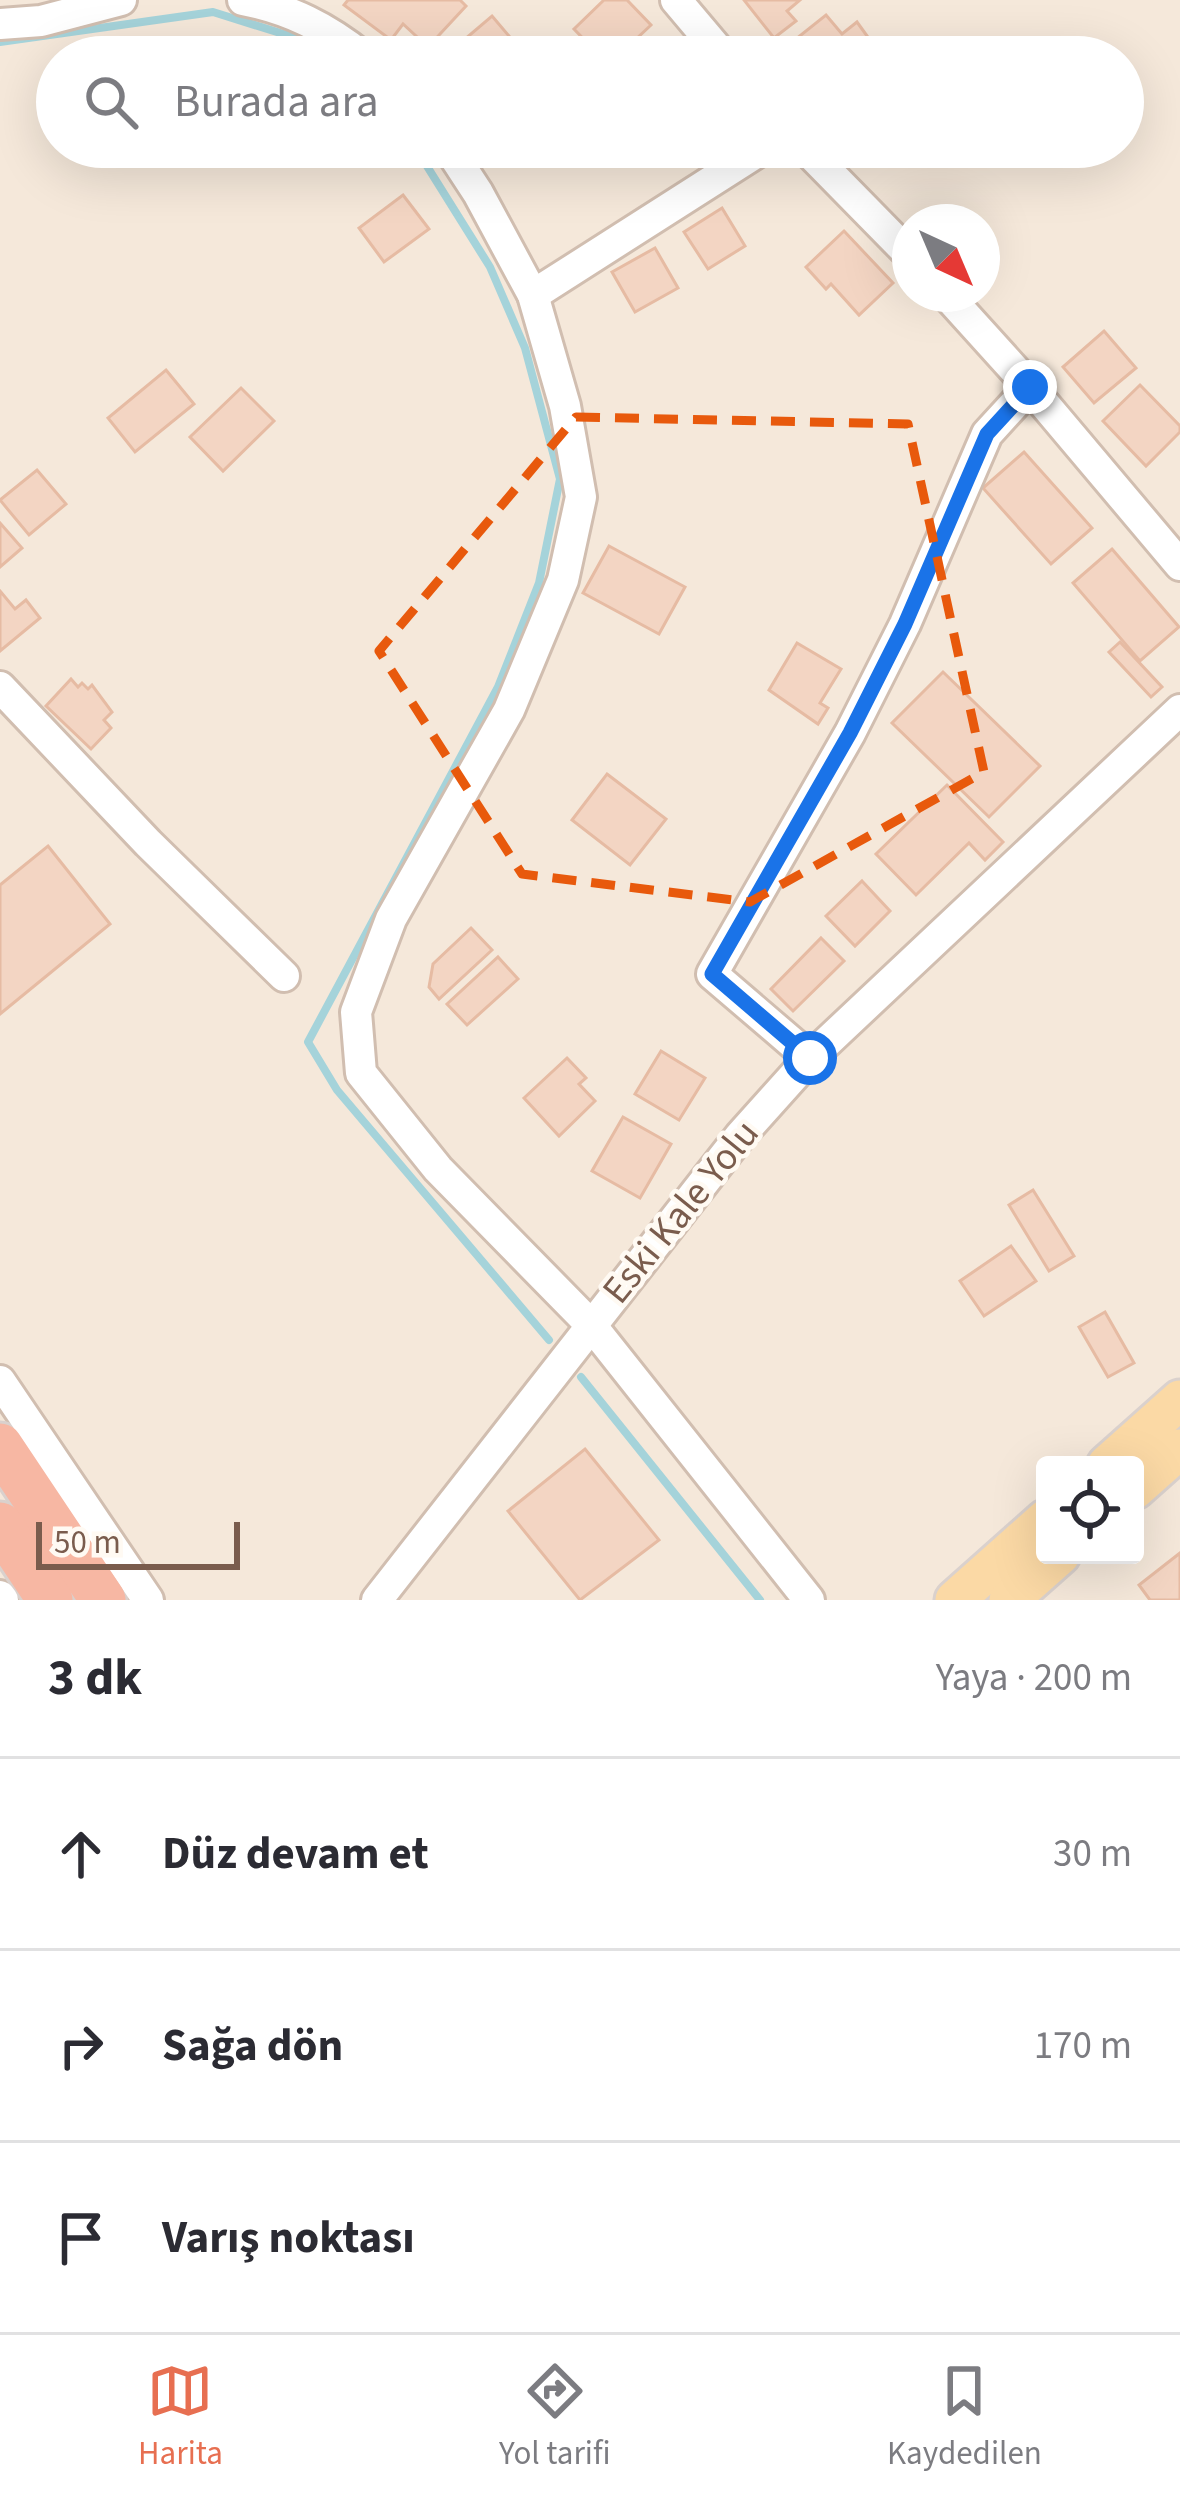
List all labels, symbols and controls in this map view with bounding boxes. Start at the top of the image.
search box [36,36,1144,168]
icon: search [78,69,144,135]
text: Burada ara [174,70,379,134]
north arrow [892,204,1000,312]
route end [1003,360,1057,414]
route start [783,1031,837,1085]
street label: Eski Kale Yolu [589,1108,773,1316]
map controls [1036,1456,1144,1564]
button: locate [1036,1456,1144,1564]
scale bar [36,1516,240,1569]
text: 50 m [54,1519,121,1566]
text: 3 dk [48,1642,142,1714]
text: Yaya · 200 m [936,1650,1132,1706]
icon: ahead [48,1821,114,1887]
text: Düz devam et [162,1822,429,1886]
text: 30 m [1053,1826,1132,1882]
icon: right [48,2013,114,2079]
text: Sağa dön [162,2014,343,2078]
text: 170 m [1034,2018,1132,2074]
icon: arrive [48,2205,114,2271]
text: Varış noktası [162,2206,415,2270]
tab: Harita [138,2358,223,2477]
tab: Yol tarifi [499,2358,611,2477]
tab: Kaydedilen [887,2358,1042,2477]

